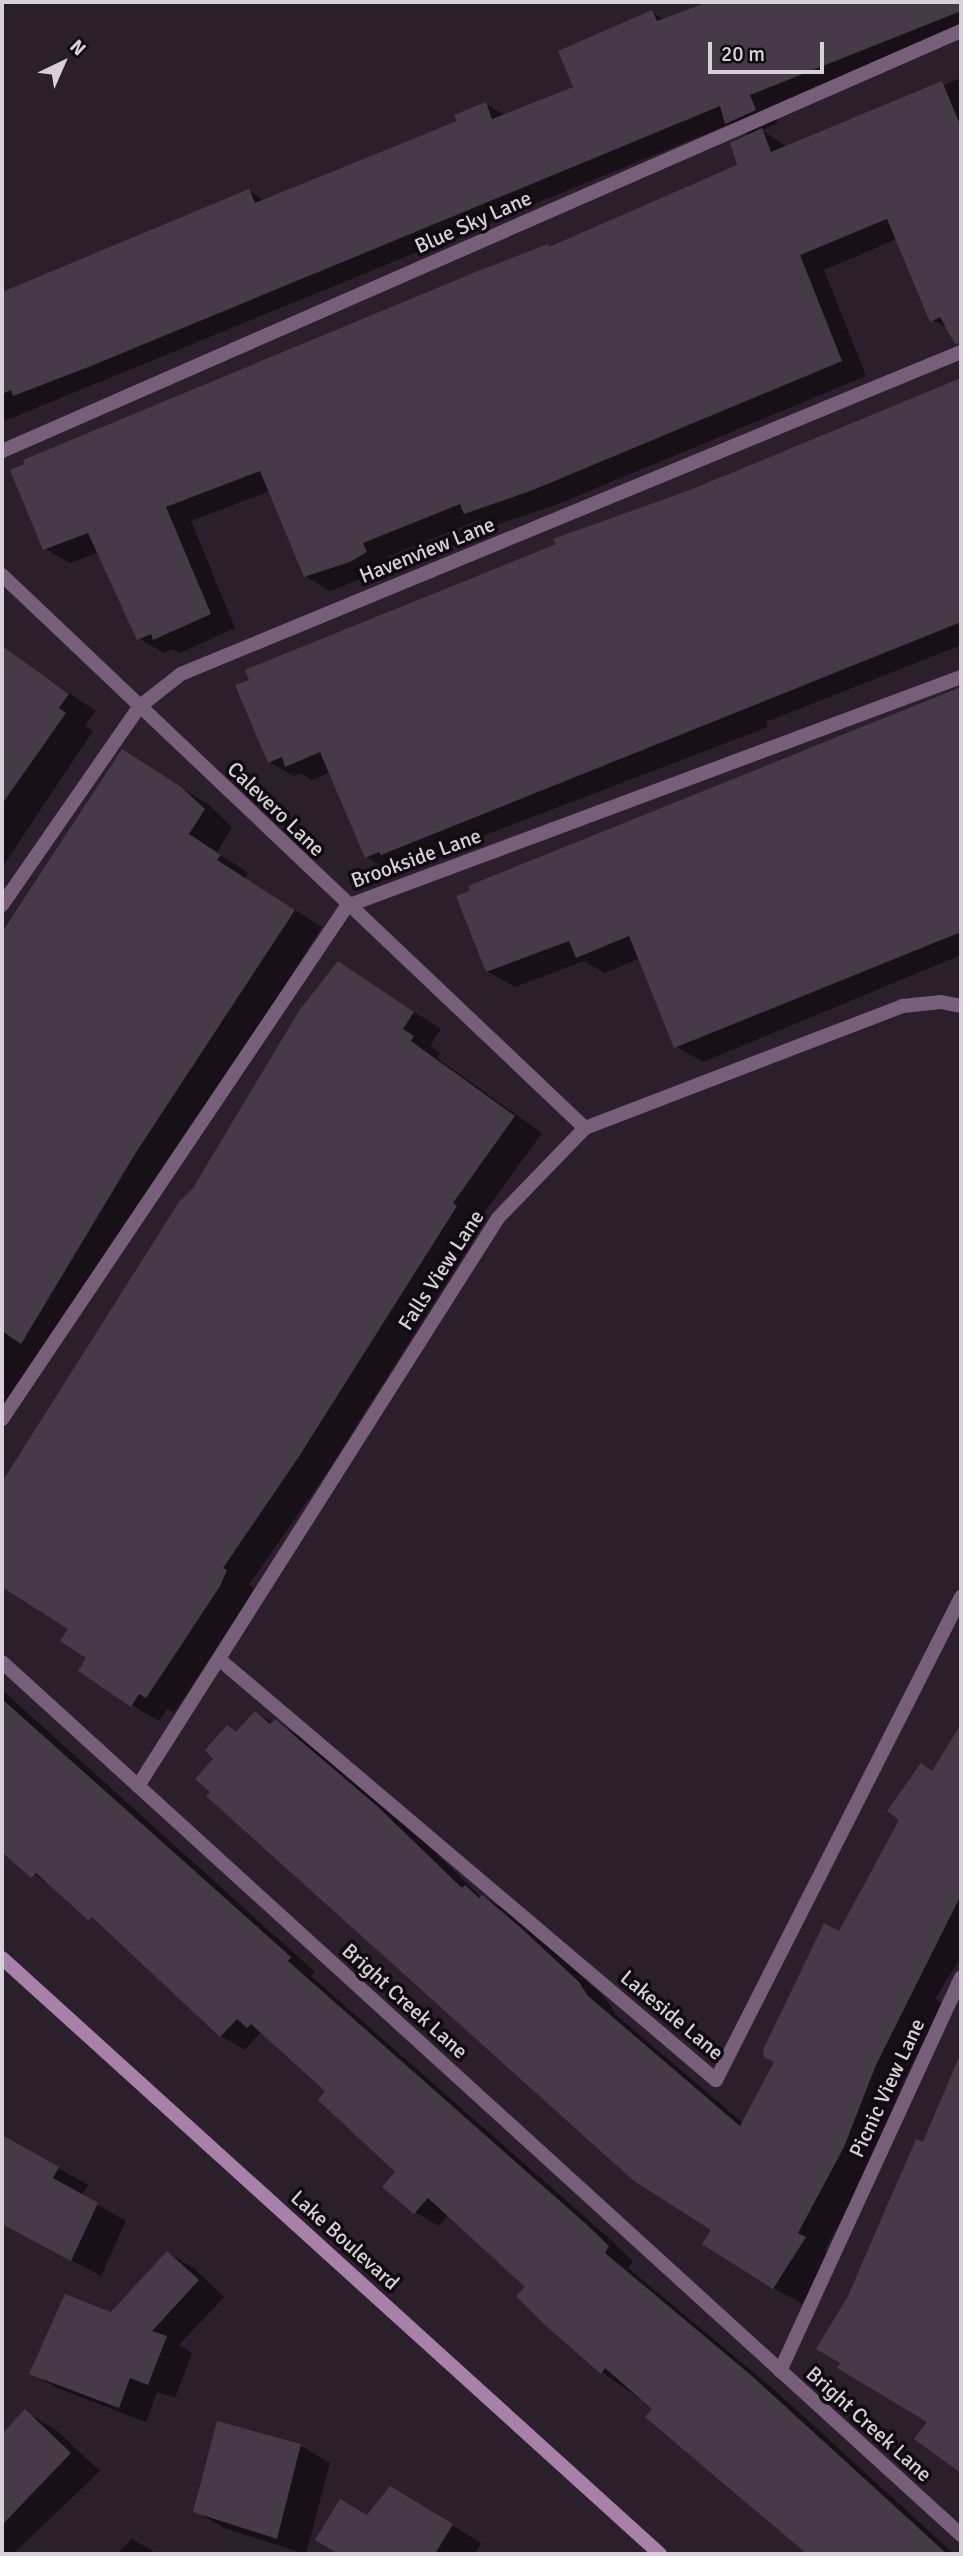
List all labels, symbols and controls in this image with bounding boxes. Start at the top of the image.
north arrow [28,28,98,98]
scale bar [711,28,827,72]
text: N [64,35,91,61]
text: 20 m [721,41,765,67]
street label: Blue Sky Lane [411,185,535,259]
street label: Havenview Lane [356,511,498,589]
street label: Calevero Lane [222,756,330,862]
street label: Brookside Lane [347,823,485,893]
street label: Falls View Lane [393,1205,489,1335]
street label: Bright Creek Lane [337,1938,473,2064]
street label: Lakeside Lane [615,1965,729,2065]
street label: Picnic View Lane [844,2015,930,2161]
street label: Lake Boulevard [286,2185,404,2295]
street label: Bright Creek Lane [801,2361,937,2487]

